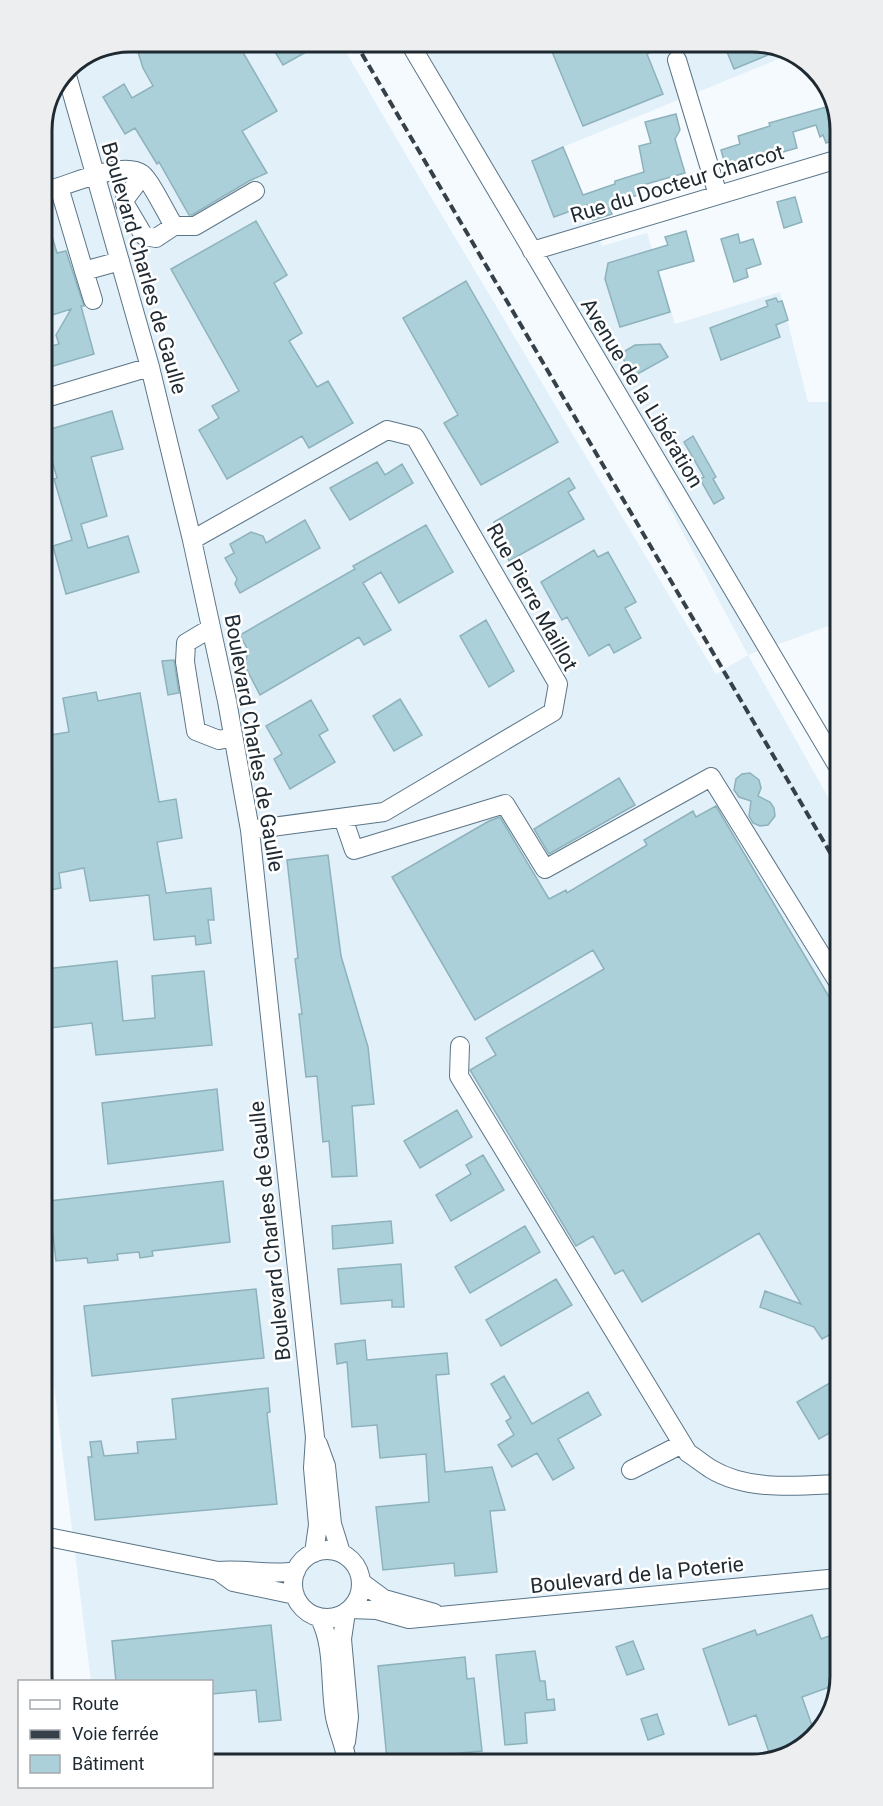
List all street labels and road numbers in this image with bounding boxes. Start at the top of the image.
street label: Boulevard Charles de Gaulle [96,139,192,397]
street label: Rue du Docteur Charcot [568,140,787,228]
street label: Avenue de la Libération [576,294,708,492]
street label: Rue Pierre Maillot [482,519,582,675]
street label: Boulevard Charles de Gaulle [220,612,288,874]
street label: Boulevard Charles de Gaulle [244,1100,296,1362]
street label: Boulevard de la Poterie [529,1552,745,1598]

